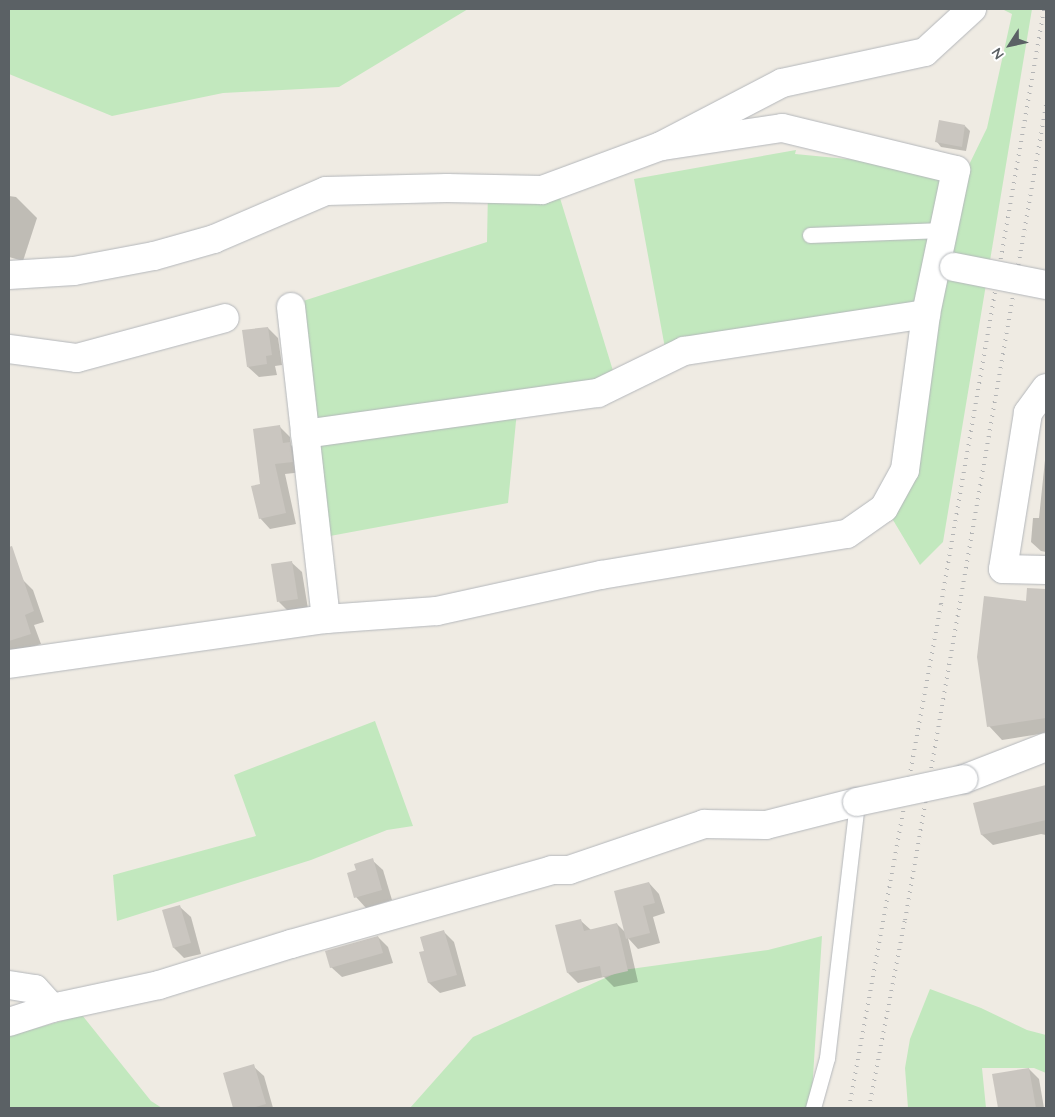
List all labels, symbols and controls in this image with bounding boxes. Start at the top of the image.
north arrow [985,20,1035,70]
text: N [987,44,1008,63]

